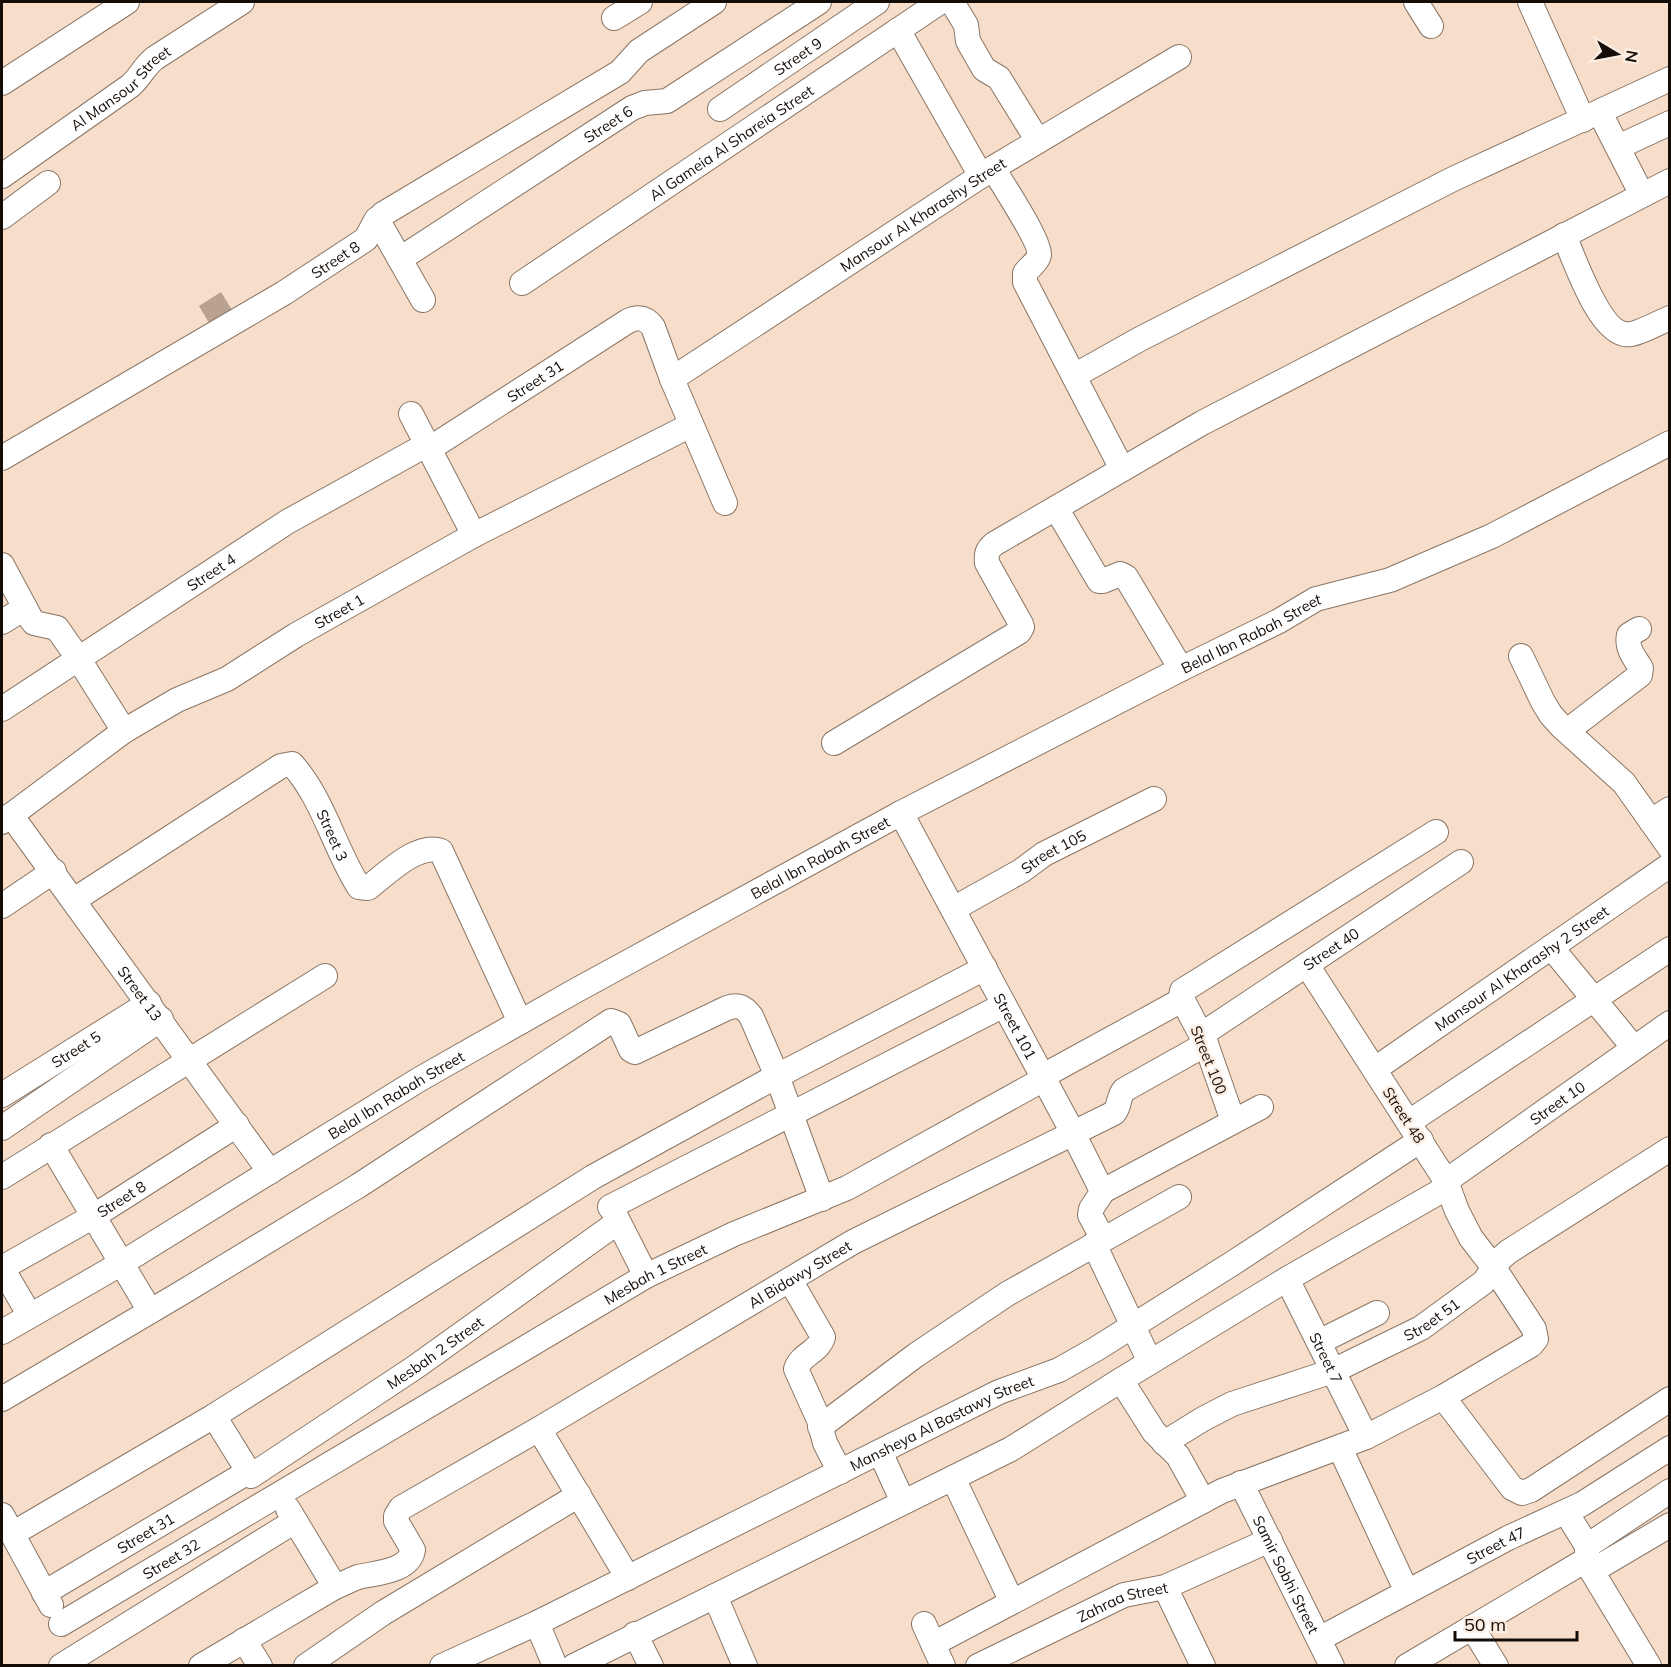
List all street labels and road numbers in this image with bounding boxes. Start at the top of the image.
street label: Street 9 [770,33,826,79]
street label: Al Mansour Street [67,41,174,135]
street label: Al Gameia Al Shareia Street [645,80,817,204]
street label: Street 6 [580,101,636,147]
street label: Mansour Al Kharashy Street [836,153,1009,276]
street label: Street 8 [307,236,363,282]
street label: Street 31 [503,356,567,406]
street label: Street 4 [183,549,239,595]
street label: Street 1 [311,589,367,632]
street label: Belal Ibn Rabah Street [1178,589,1323,677]
street label: Street 3 [313,806,353,864]
street label: Belal Ibn Rabah Street [747,812,893,903]
street label: Street 105 [1017,825,1089,878]
street label: Mansour Al Kharashy 2 Street [1431,901,1612,1035]
street label: Street 40 [1299,923,1363,974]
street label: Street 13 [114,962,167,1024]
street label: Street 101 [990,990,1041,1063]
street label: Street 100 [1187,1023,1231,1097]
street label: Street 5 [48,1026,104,1071]
street label: Belal Ibn Rabah Street [324,1046,468,1143]
street label: Street 10 [1526,1077,1589,1129]
street label: Street 48 [1379,1083,1429,1147]
street label: Street 8 [93,1176,149,1221]
street label: Al Bidawy Street [744,1236,855,1312]
street label: Mesbah 1 Street [600,1239,710,1308]
street label: Street 51 [1400,1294,1463,1345]
street label: Mesbah 2 Street [383,1312,487,1393]
street label: Street 7 [1306,1329,1347,1386]
street label: Mansheya Al Bastawy Street [847,1371,1036,1475]
street label: Street 31 [113,1508,178,1557]
street label: Samir Sobhi Street [1249,1512,1324,1636]
street label: Street 47 [1463,1522,1528,1568]
street label: Street 32 [139,1534,203,1583]
street label: Zahraa Street [1074,1577,1169,1626]

